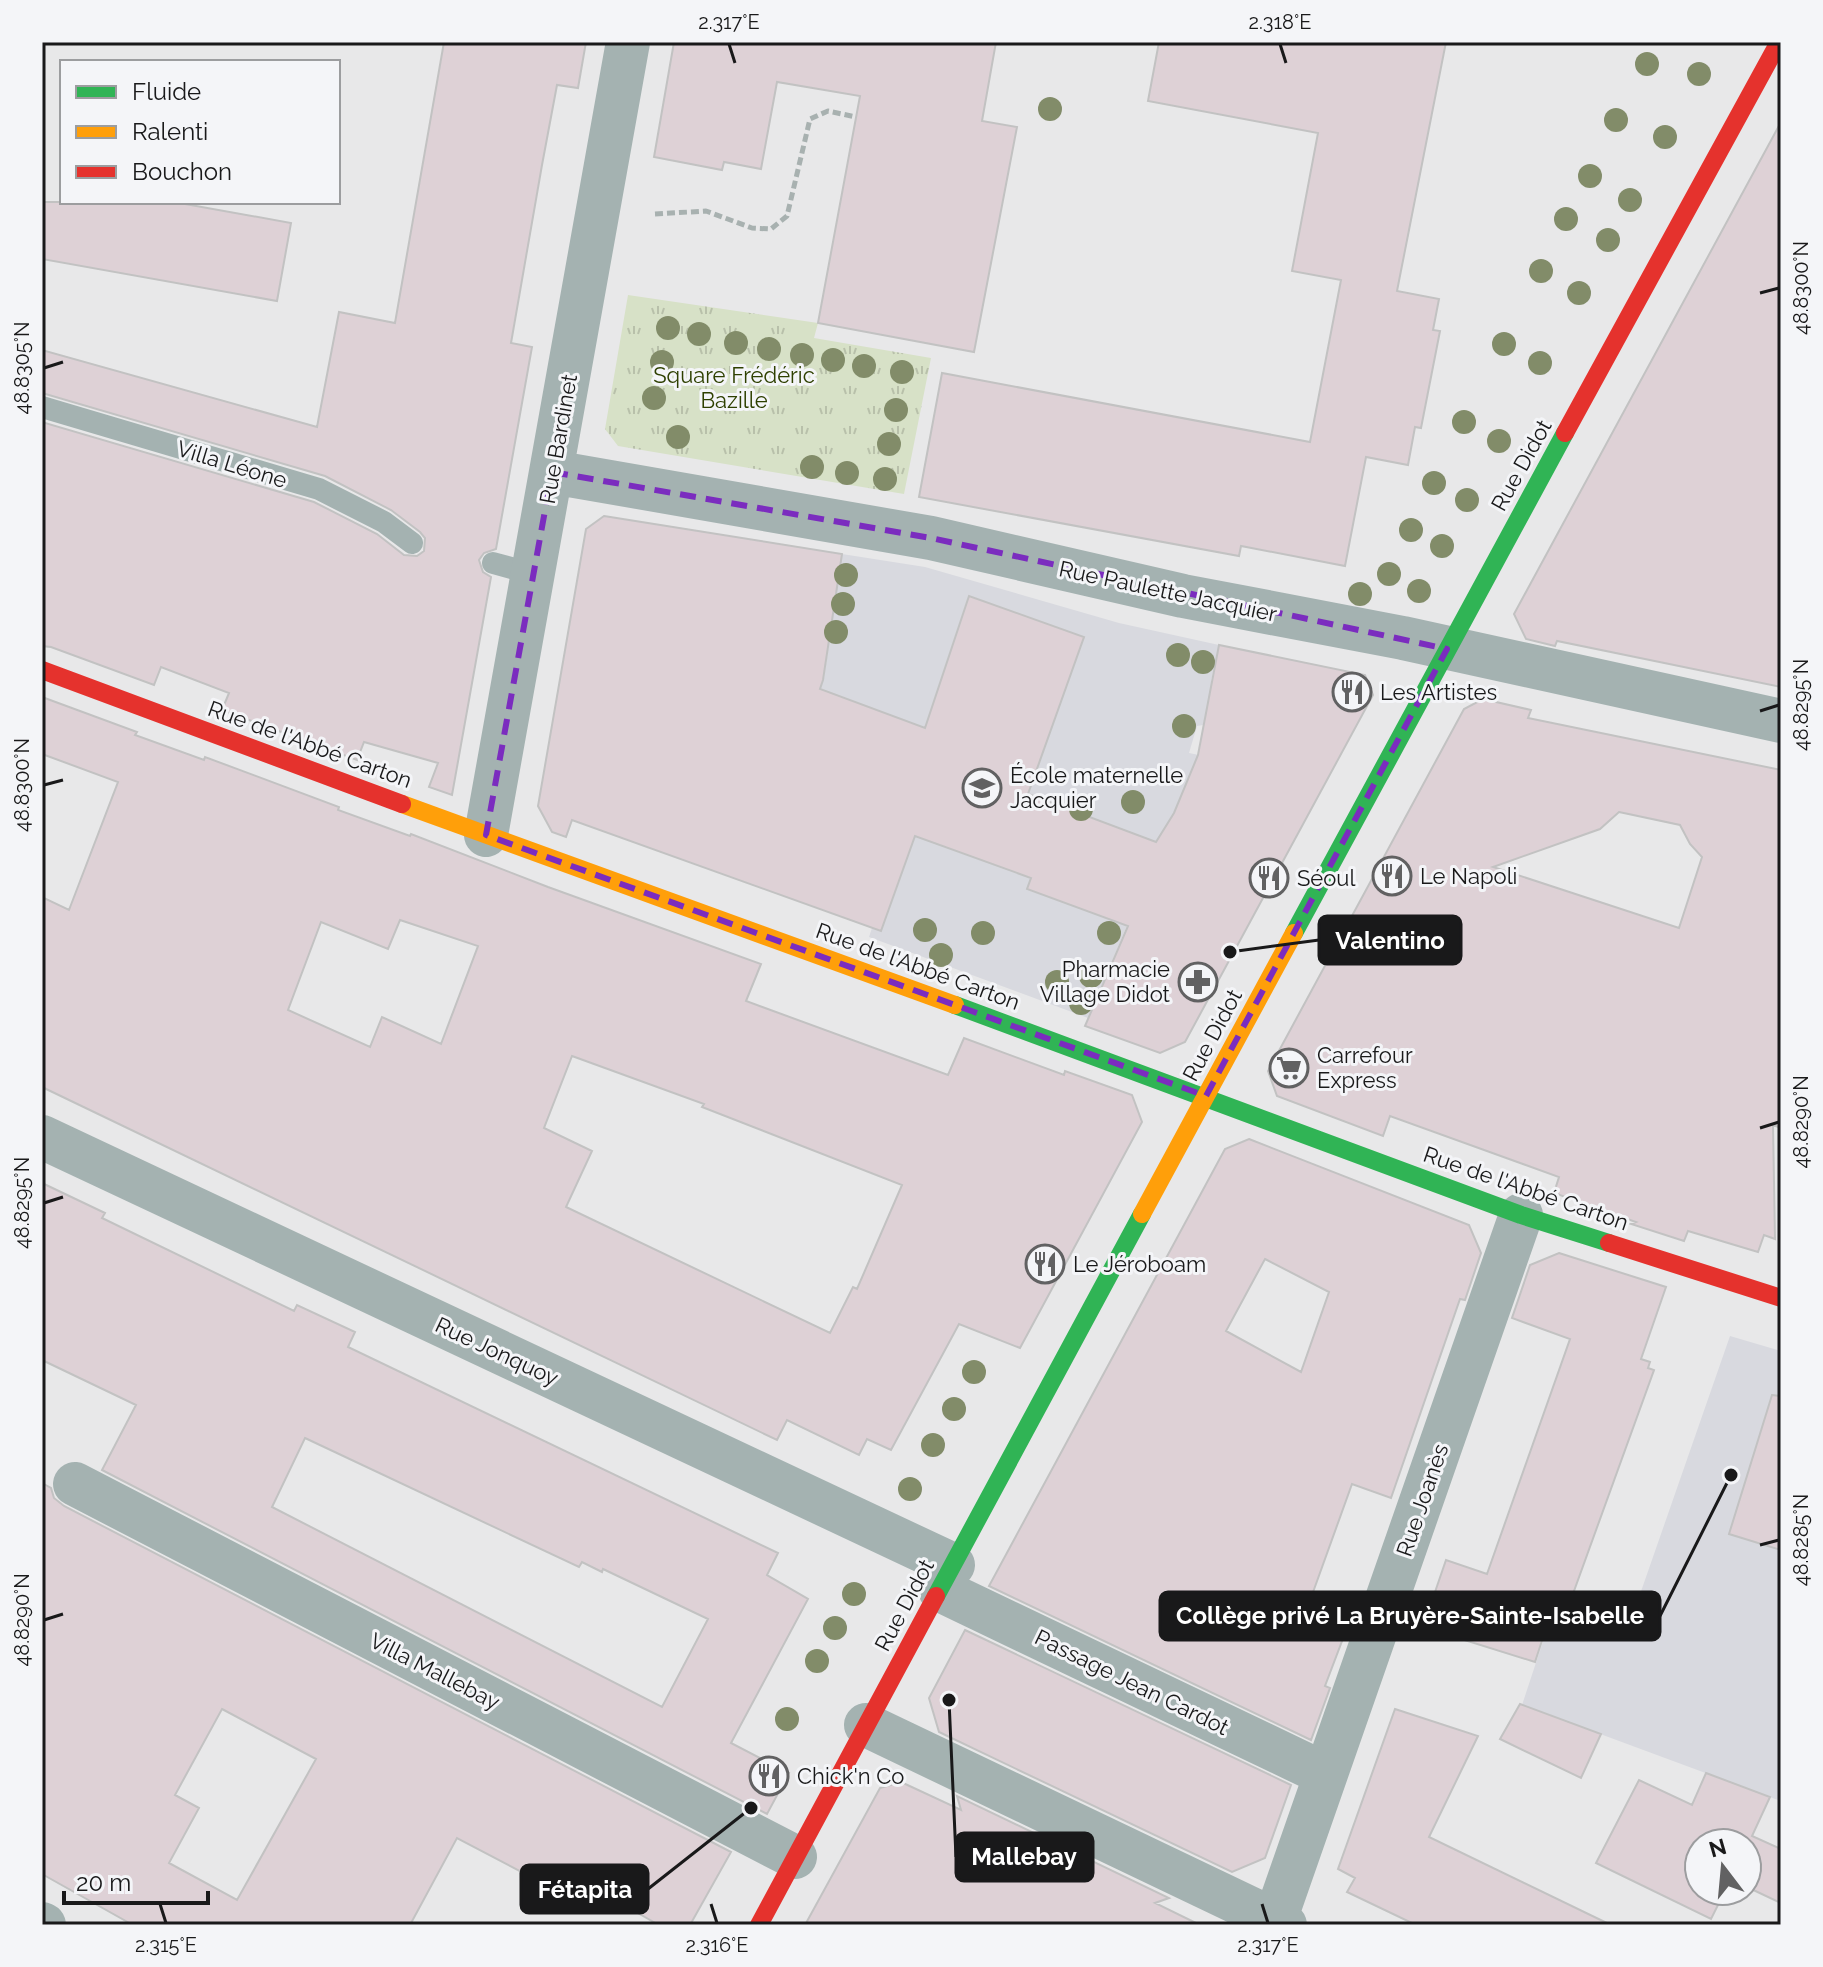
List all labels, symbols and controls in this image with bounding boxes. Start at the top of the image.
text: 2.317°E [698,10,760,34]
text: 2.318°E [1249,10,1311,34]
legend [60,60,340,204]
text: Fluide [132,77,201,106]
text: Ralenti [132,117,208,146]
text: Bouchon [132,157,232,186]
text: 48.8300°N [1789,241,1813,335]
text: 48.8305°N [10,322,34,415]
park label: Square Frédéric Bazille [653,362,815,413]
street label: Rue Bardinet [534,371,582,506]
street label: Rue Didot [1485,414,1557,515]
street label: Villa Léone [174,435,290,493]
street label: Rue Paulette Jacquier [1057,555,1280,627]
text: 48.8295°N [1789,659,1813,751]
restaurant icon: Les Artistes [1331,671,1373,713]
place label: Les Artistes [1380,679,1497,705]
street label: Rue de l'Abbé Carton [205,695,415,793]
text: 48.8300°N [10,738,34,832]
place label: École maternelle Jacquier [1010,762,1183,813]
school or university icon: École maternelle Jacquier [961,767,1003,809]
restaurant icon: Le Napoli [1371,855,1413,897]
restaurant icon: Séoul [1248,857,1290,899]
place label: Le Napoli [1420,863,1517,889]
place label: Séoul [1297,865,1355,891]
callout: Valentino [1319,916,1461,964]
street label: Rue de l'Abbé Carton [813,917,1023,1015]
text: Valentino [1335,926,1445,955]
place label: Pharmacie Village Didot [1040,956,1171,1007]
pharmacy icon: Pharmacie Village Didot [1177,961,1219,1003]
street label: Rue Didot [1177,984,1247,1085]
place label: Carrefour Express [1317,1042,1413,1093]
supermarket icon: Carrefour Express [1268,1047,1310,1089]
text: 48.8290°N [1789,1075,1813,1169]
street label: Rue de l'Abbé Carton [1420,1141,1632,1235]
text: 48.8295°N [10,1157,34,1249]
restaurant icon: Le Jéroboam [1024,1243,1066,1285]
place label: Le Jéroboam [1073,1251,1206,1277]
street label: Rue Jonquoy [431,1311,563,1391]
street label: Rue Joanès [1391,1440,1453,1560]
text: 48.8285°N [1789,1494,1813,1586]
street label: Rue Didot [869,1554,939,1655]
text: 48.8290°N [10,1573,34,1667]
callout: Collège privé La Bruyère-Sainte-Isabelle [1160,1592,1660,1640]
text: Collège privé La Bruyère-Sainte-Isabelle [1176,1601,1644,1630]
street label: Passage Jean Cardot [1031,1624,1234,1741]
street label: Villa Mallebay [366,1627,504,1715]
restaurant icon: Chick'n Co [748,1755,790,1797]
place label: Chick'n Co [797,1763,904,1789]
north arrow [1683,1827,1763,1907]
callout: Mallebay [956,1833,1093,1881]
text: N [1706,1833,1729,1863]
text: Mallebay [971,1842,1077,1871]
scale bar [64,1855,208,1905]
callout: Fétapita [521,1865,648,1913]
text: 20 m [76,1868,131,1897]
text: Fétapita [538,1875,633,1904]
text: 2.315°E [135,1933,197,1957]
text: 2.316°E [686,1933,749,1957]
text: 2.317°E [1237,1933,1299,1957]

